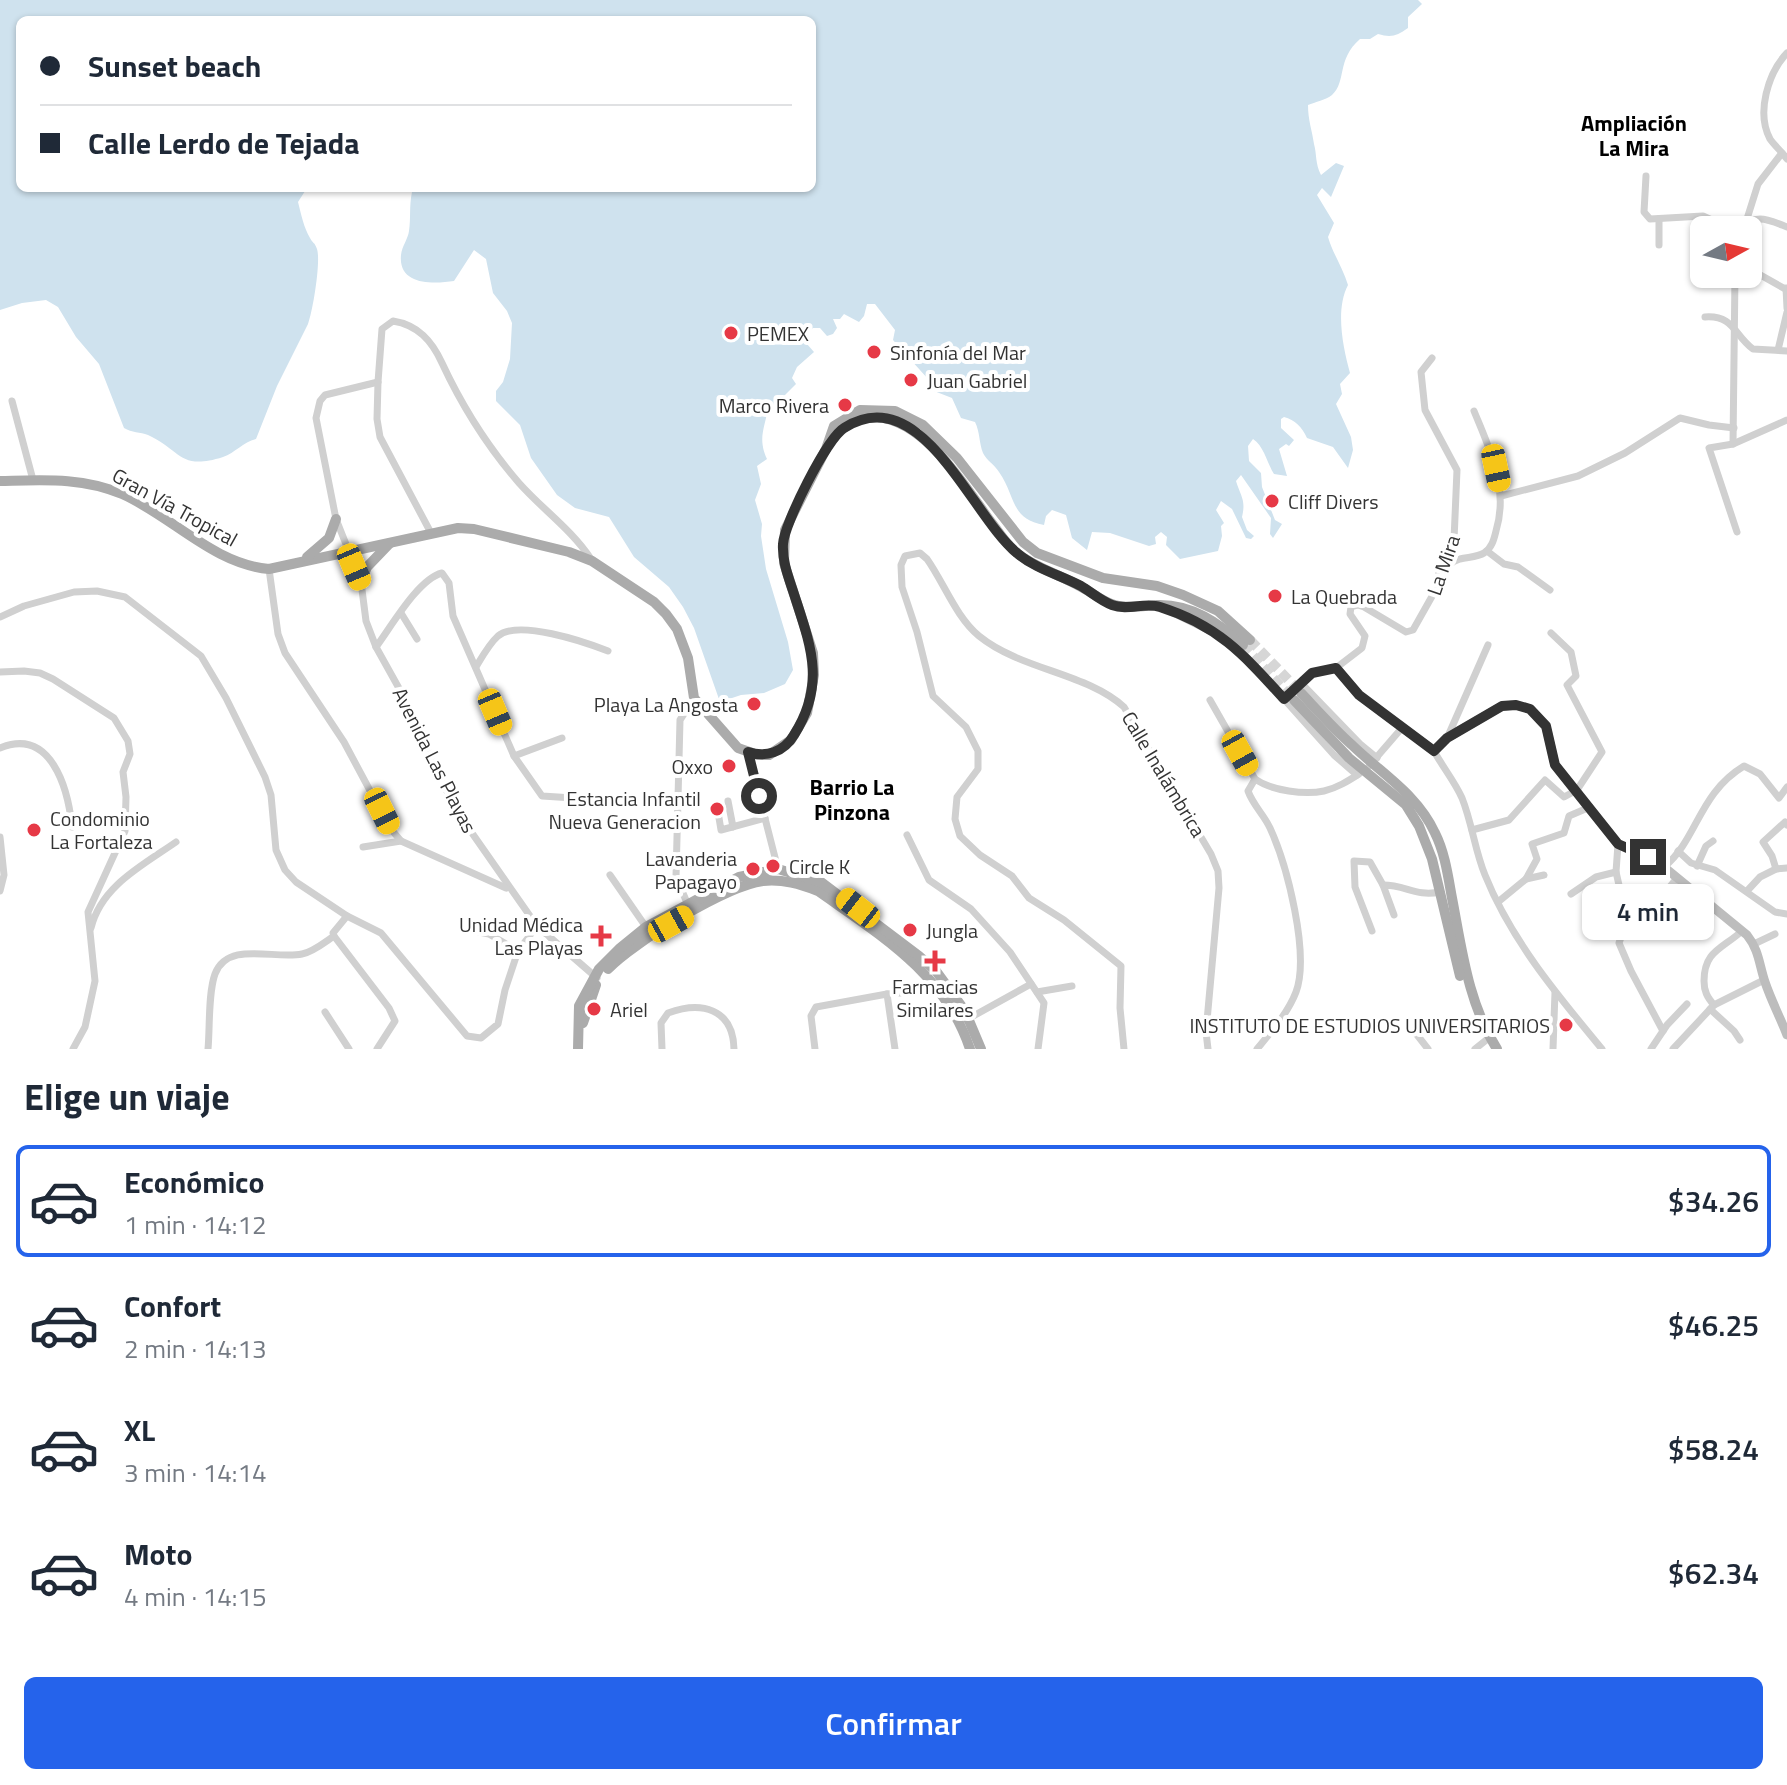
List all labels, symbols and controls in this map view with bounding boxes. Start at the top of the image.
text: Sunset beach [88,43,261,89]
district label: Ampliación La Mira [1581,106,1687,165]
text: Calle Lerdo de Tejada [88,120,360,166]
north arrow [1690,216,1762,288]
map controls [1690,216,1762,288]
place label: PEMEX [747,318,809,349]
marker: PEMEX [722,324,740,342]
place label: Sinfonía del Mar [890,337,1026,368]
marker: Sinfonía del Mar [865,343,883,361]
place label: Juan Gabriel [927,365,1027,396]
marker: Juan Gabriel [902,371,920,389]
place label: Marco Rivera [719,390,829,421]
marker: Marco Rivera [836,396,854,414]
car [1479,442,1513,494]
street label: Gran Vía Tropical [107,460,243,554]
place label: Cliff Divers [1288,486,1379,517]
marker: Cliff Divers [1263,492,1281,510]
street label: La Mira [1418,531,1468,599]
car [334,540,374,594]
place label: La Quebrada [1291,581,1397,612]
marker: La Quebrada [1266,587,1284,605]
street label: Avenida Las Playas [385,682,485,838]
car [475,685,515,739]
place label: Playa La Angosta [594,689,738,720]
marker: Playa La Angosta [745,695,763,713]
street label: Calle Inalámbrica [1114,705,1214,843]
car [1218,726,1262,780]
place label: Oxxo [671,751,713,782]
marker: Oxxo [720,757,738,775]
district label: Barrio La Pinzona [810,770,894,829]
route start [741,778,777,814]
place label: Estancia Infantil Nueva Generacion [548,783,701,837]
car [361,784,403,838]
marker: Estancia Infantil Nueva Generacion [708,800,726,818]
place label: Condominio La Fortaleza [50,803,153,857]
marker: Condominio La Fortaleza [25,821,43,839]
route end [1630,839,1666,875]
place label: Lavanderia Papagayo [645,843,737,897]
place label: Circle K [789,851,851,882]
marker: Circle K [764,857,782,875]
marker: Lavanderia Papagayo [744,860,762,878]
car [832,884,884,932]
callout: 4 min [1582,885,1714,941]
text: 4 min [1617,892,1679,931]
car [644,902,698,946]
place label: Unidad Médica Las Playas [459,909,583,963]
place label: Jungla [926,915,978,946]
marker: Jungla [901,921,919,939]
marker: Unidad Médica Las Playas [590,925,612,947]
marker: Farmacias Similares [926,952,944,970]
place label: Farmacias Similares [892,971,978,1025]
place label: Ariel [610,994,648,1025]
marker: Ariel [585,1000,603,1018]
place label: INSTITUTO DE ESTUDIOS UNIVERSITARIOS [1189,1010,1550,1041]
marker: INSTITUTO DE ESTUDIOS UNIVERSITARIOS [1557,1016,1575,1034]
text: Elige un viaje [24,1069,230,1124]
text: Económico [124,1159,264,1205]
icon: car [28,1165,100,1237]
text: $34.26 [1668,1178,1759,1224]
text: 1 min · 14:12 [124,1205,267,1244]
text: Confort [124,1283,221,1329]
icon: car [28,1289,100,1361]
text: $46.25 [1668,1302,1759,1348]
text: 2 min · 14:13 [124,1329,267,1368]
text: XL [124,1407,155,1453]
icon: car [28,1413,100,1485]
text: $58.24 [1668,1426,1759,1472]
text: 3 min · 14:14 [124,1453,267,1492]
text: Moto [124,1531,192,1577]
icon: car [28,1537,100,1609]
text: $62.34 [1668,1550,1759,1596]
text: 4 min · 14:15 [124,1577,267,1616]
button: Confirmar [24,1677,1763,1769]

